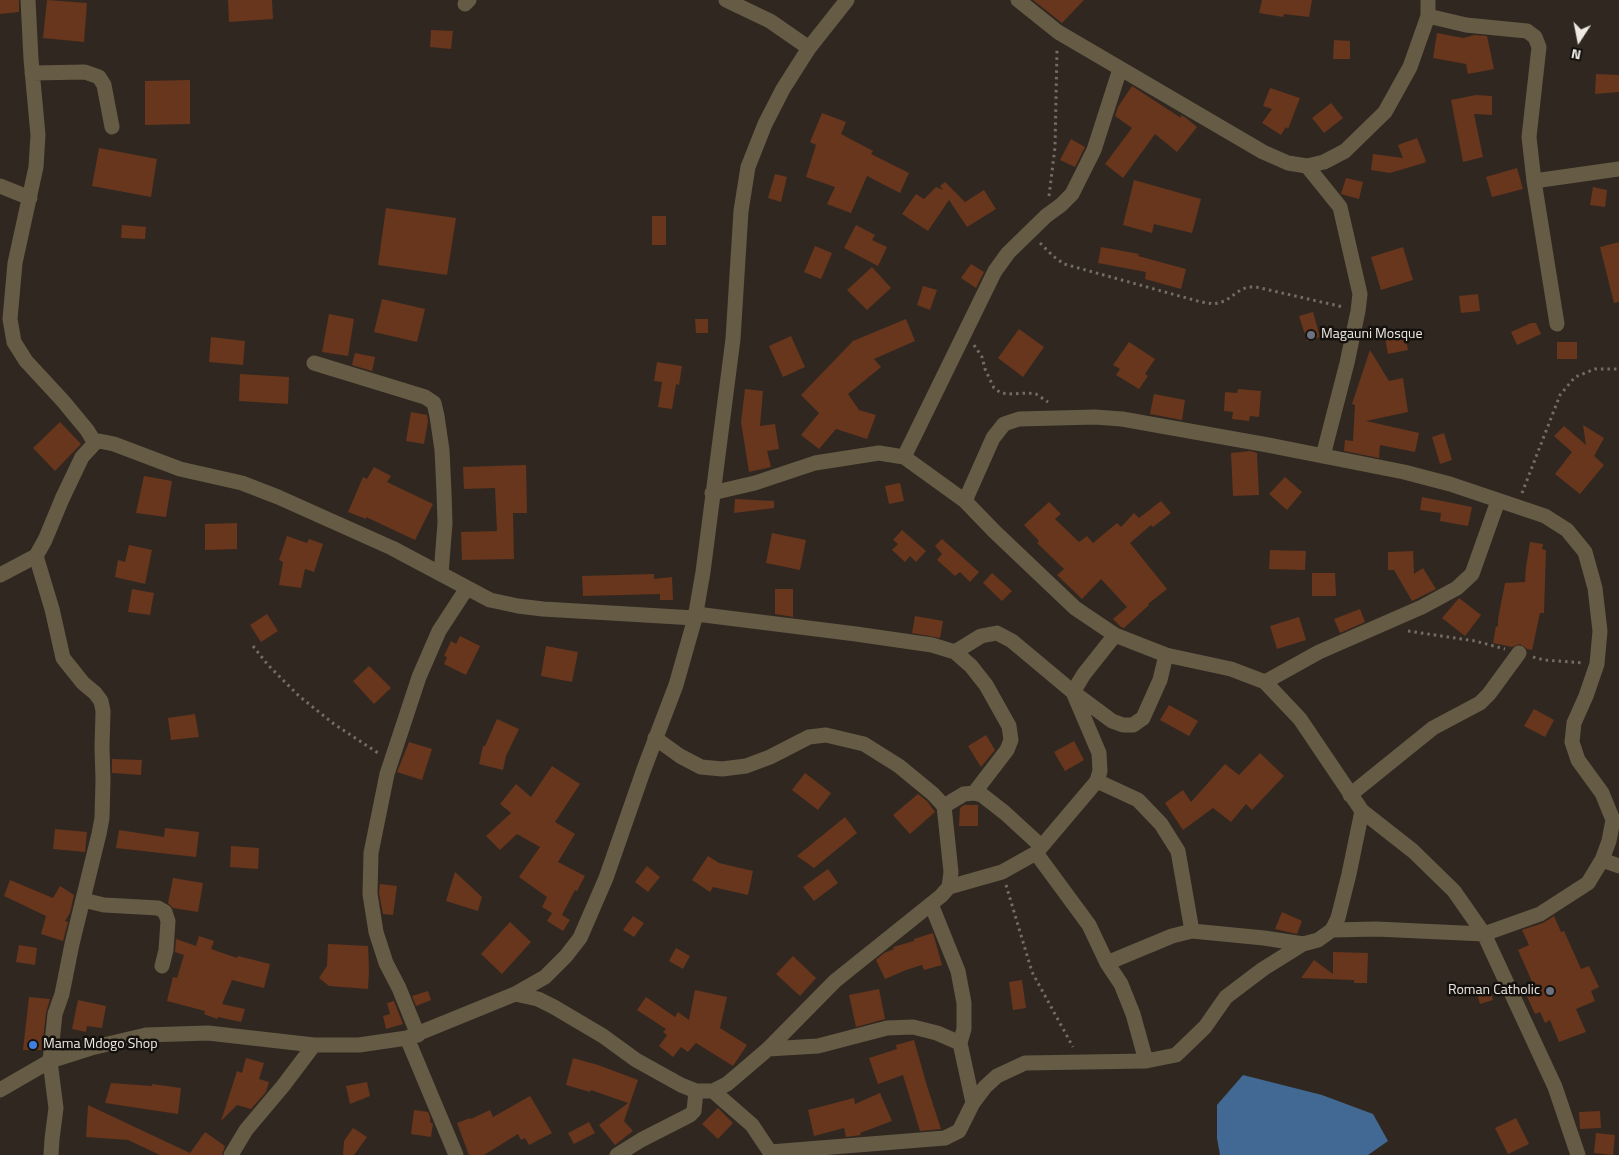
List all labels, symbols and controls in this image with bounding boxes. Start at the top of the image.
north arrow [1554,15,1604,65]
text: N [1569,44,1583,66]
place label: Magauni Mosque [1321,327,1423,343]
marker: Magauni Mosque [1305,329,1317,341]
place label: Roman Catholic [1448,983,1540,999]
marker: Roman Catholic [1544,985,1556,997]
place label: Mama Mdogo Shop [43,1037,158,1053]
marker: Mama Mdogo Shop [27,1039,39,1051]

